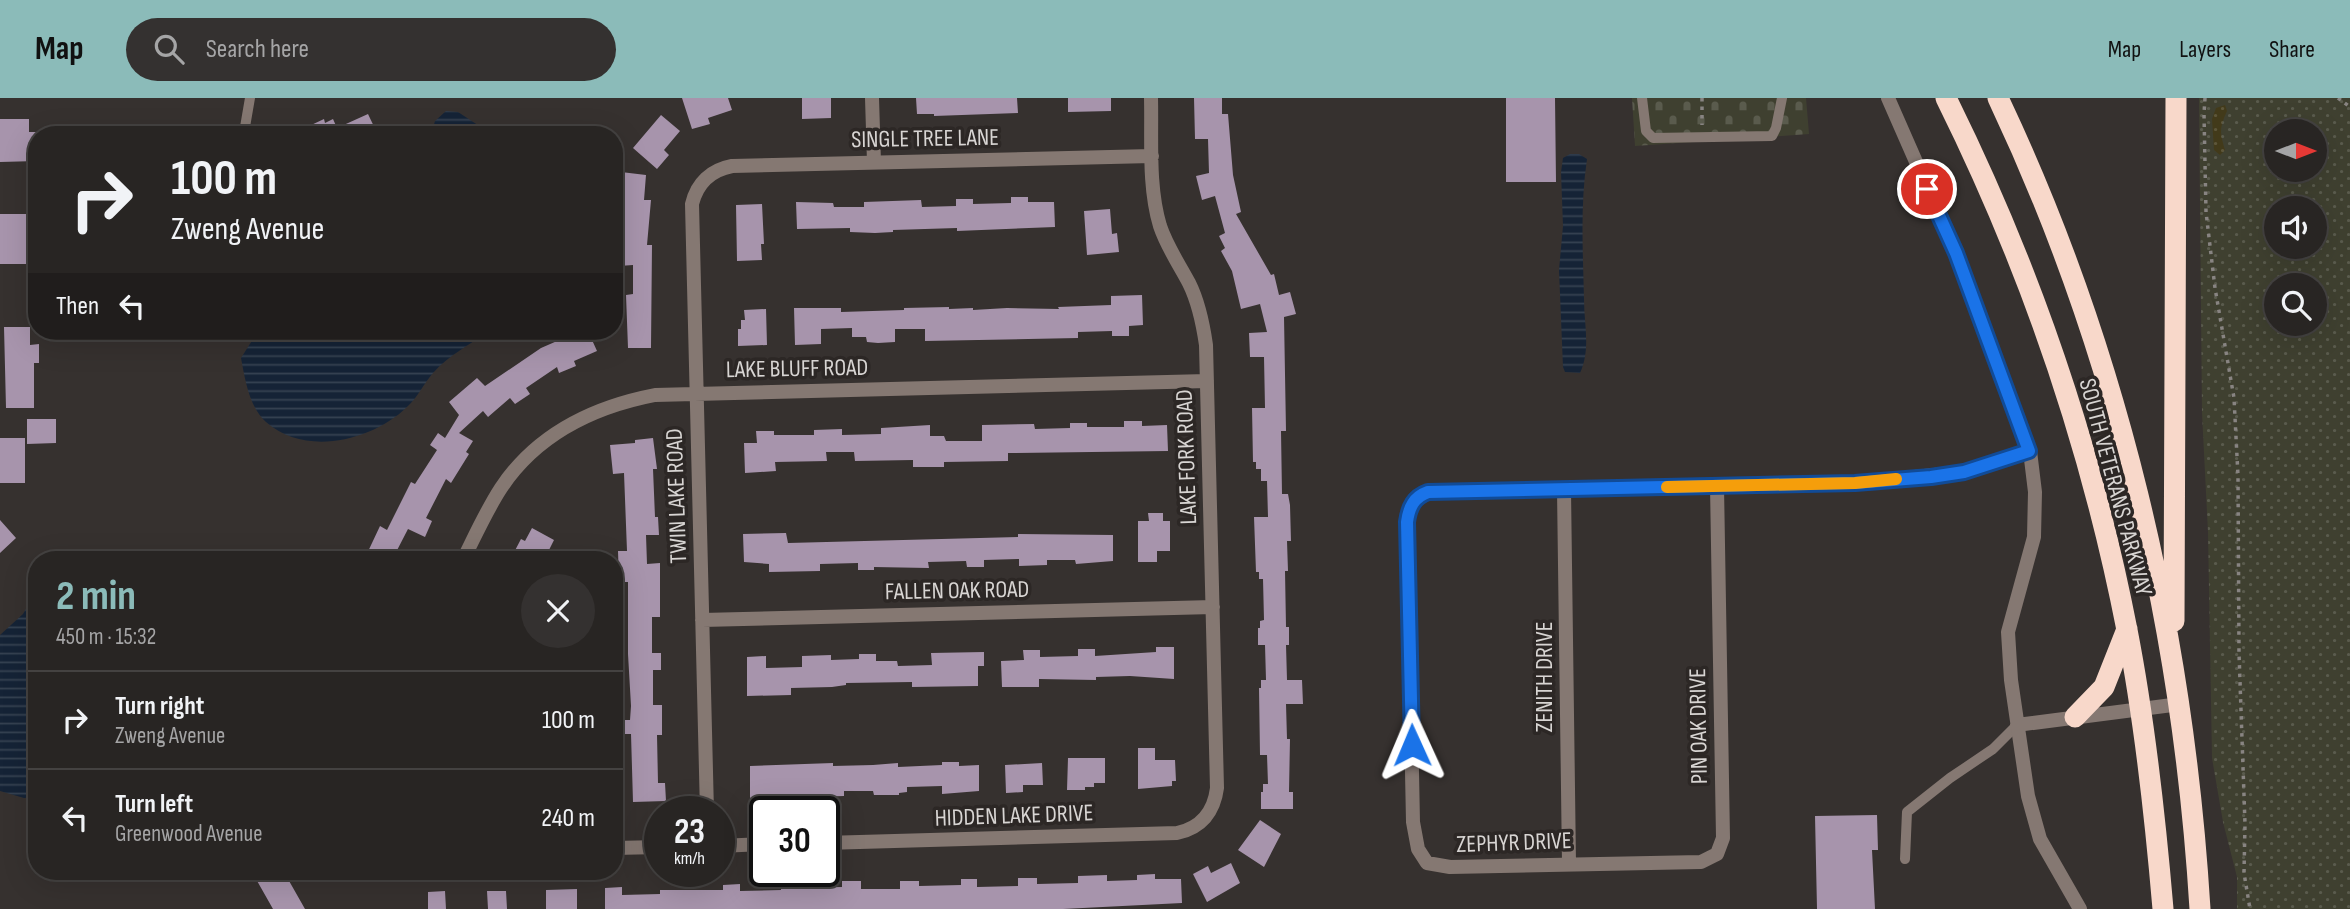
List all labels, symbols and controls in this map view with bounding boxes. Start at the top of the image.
search box [126,18,616,81]
text: Map [35,29,84,69]
icon: search [150,30,188,68]
text: Search here [206,34,309,65]
text: Map [2108,35,2141,64]
text: Layers [2179,35,2231,64]
text: Share [2269,35,2315,64]
north arrow [2264,119,2328,182]
map controls [2264,119,2327,336]
street label: SINGLE TREE LANE [851,123,999,154]
text: 100 m [171,150,277,209]
icon: right [56,154,147,245]
pin [1897,159,1957,219]
icon: arrive [1908,170,1946,208]
button: sound [2264,196,2327,259]
text: Zweng Avenue [171,210,324,249]
button: search [2264,273,2327,336]
icon: left [113,287,151,325]
text: Then [56,291,99,322]
street label: LAKE BLUFF ROAD [726,353,868,384]
street label: SOUTH VETERANS PARKWAY [2073,375,2159,599]
street label: LAKE FORK ROAD [1170,389,1203,525]
street label: TWIN LAKE ROAD [660,428,693,564]
text: 2 min [56,571,136,622]
button: close [521,574,595,648]
street label: FALLEN OAK ROAD [885,575,1029,606]
street label: ZENITH DRIVE [1530,621,1559,733]
text: 450 m · 15:32 [56,623,156,651]
street label: PIN OAK DRIVE [1683,668,1714,784]
text: Turn right [115,691,204,722]
icon: right [56,701,94,739]
text: 100 m [542,705,595,736]
position arrow [1375,708,1449,782]
text: Zweng Avenue [115,722,225,750]
text: Turn left [115,789,193,820]
speed limit sign: 30 [749,796,840,887]
street label: HIDDEN LAKE DRIVE [934,798,1094,833]
icon: left [56,799,94,837]
text: 240 m [541,803,595,834]
text: 23 [674,811,705,854]
text: Greenwood Avenue [115,820,262,848]
street label: ZEPHYR DRIVE [1456,826,1572,859]
text: km/h [674,848,705,869]

